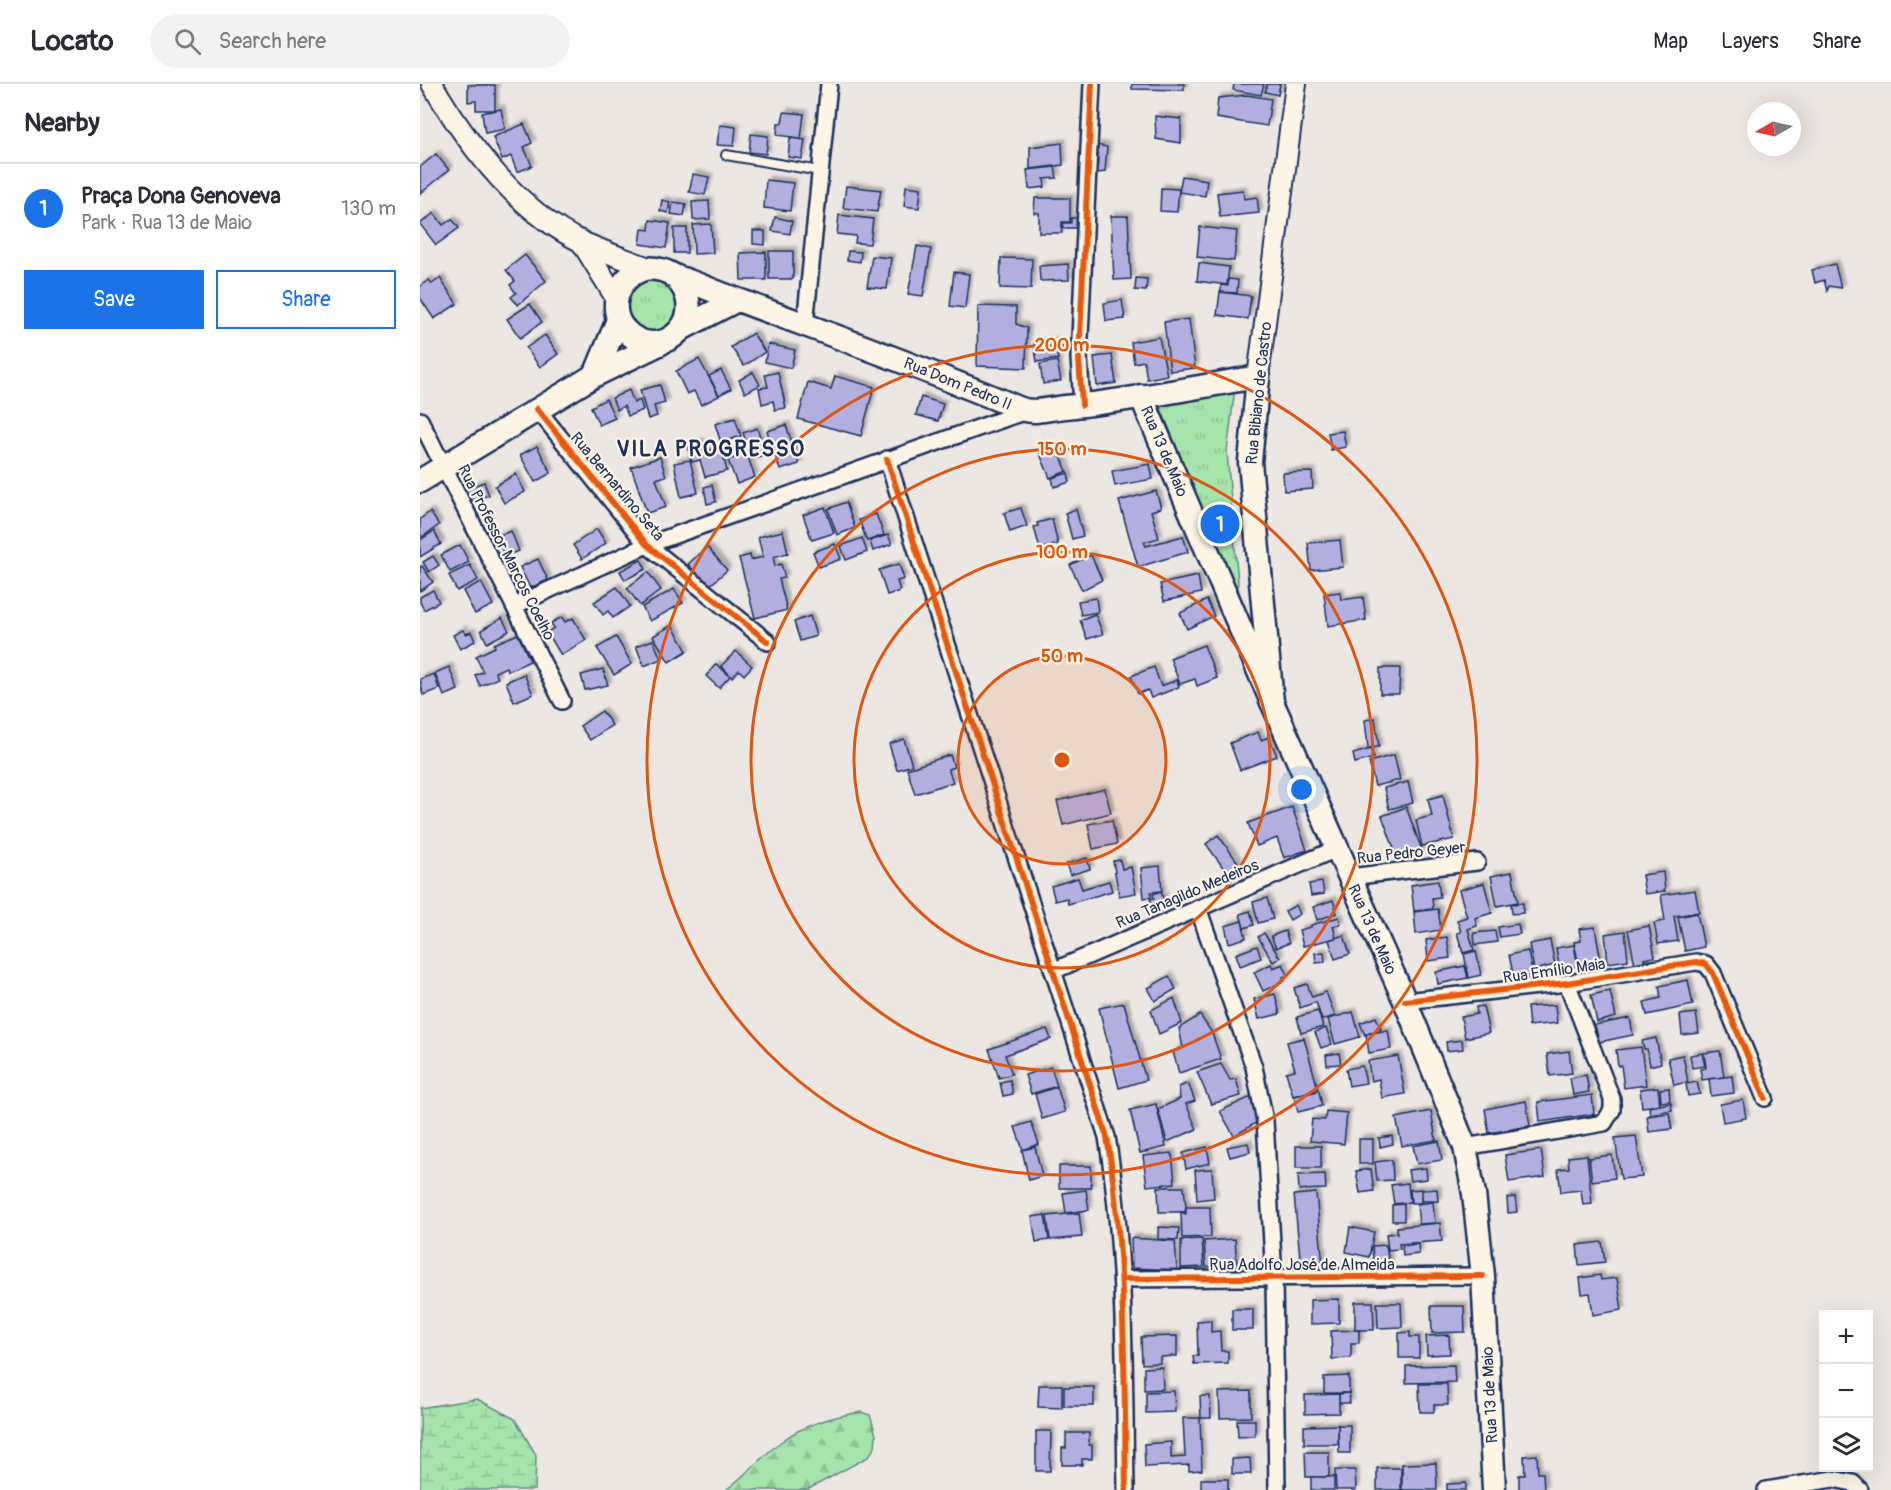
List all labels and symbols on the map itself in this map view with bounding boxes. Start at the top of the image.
north arrow [1747,102,1801,156]
street label: Rua Bibiano de Castro [1242,320,1276,466]
text: 200 m [1035,334,1089,357]
street label: Rua Dom Pedro II [901,353,1015,415]
street label: Rua 13 de Maio [1136,403,1192,500]
street label: Rua Bernardino Seta [566,428,669,545]
district label: VILA PROGRESSO [616,435,806,463]
text: 150 m [1038,438,1087,461]
street label: Rua Professor Marcos Coelho [453,461,559,644]
pin: 1 [1200,502,1240,546]
text: 100 m [1036,541,1088,564]
text: 50 m [1041,645,1083,668]
centre of rings [1052,750,1072,770]
your location [1287,775,1316,804]
street label: Rua Pedro Geyer [1356,837,1467,869]
street label: Rua Tanagildo Medeiros [1113,855,1262,933]
street label: Rua 13 de Maio [1343,881,1401,978]
street label: Rua Emílio Maia [1502,954,1607,988]
street label: Rua Adolfo José de Almeida [1209,1255,1395,1275]
street label: Rua 13 de Maio [1477,1346,1503,1444]

